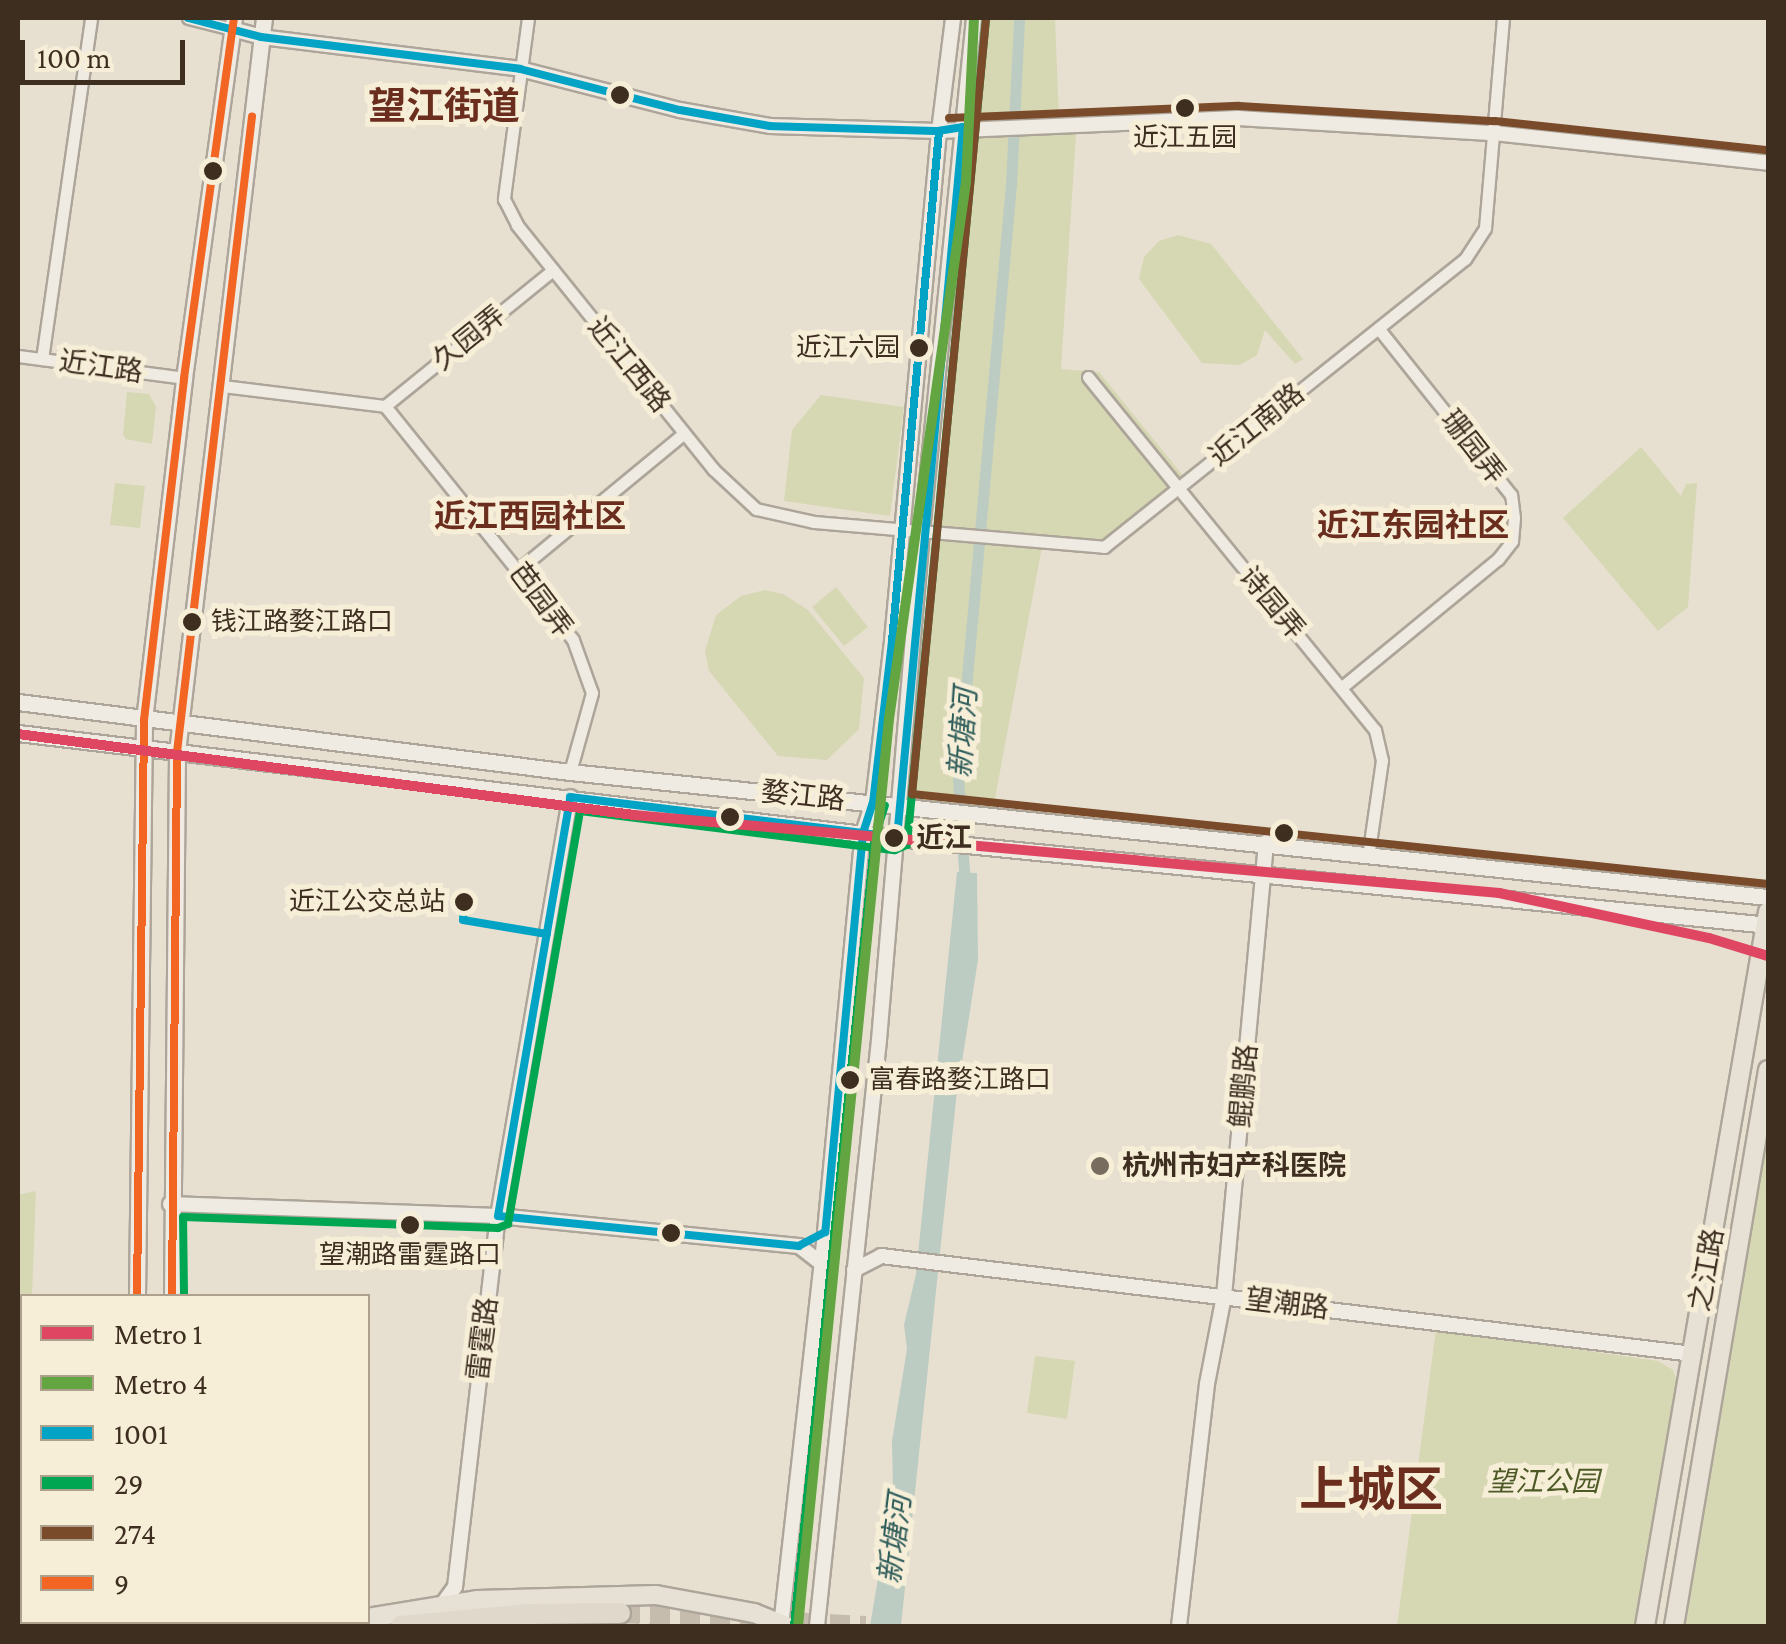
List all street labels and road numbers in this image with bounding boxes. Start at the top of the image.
street label: 久园弄 [426,299,512,377]
street label: 近江西路 [581,311,677,419]
street label: 近江路 [57,345,145,389]
street label: 近江南路 [1203,377,1311,473]
street label: 珊园弄 [1434,404,1512,490]
street label: 芭园弄 [502,556,580,644]
street label: 诗园弄 [1232,560,1312,646]
street label: 婺江路 [759,775,847,817]
street label: 鲲鹏路 [1224,1043,1264,1129]
street label: 之江路 [1683,1226,1731,1314]
street label: 望潮路 [1243,1282,1331,1326]
street label: 雷霆路 [461,1295,505,1383]

